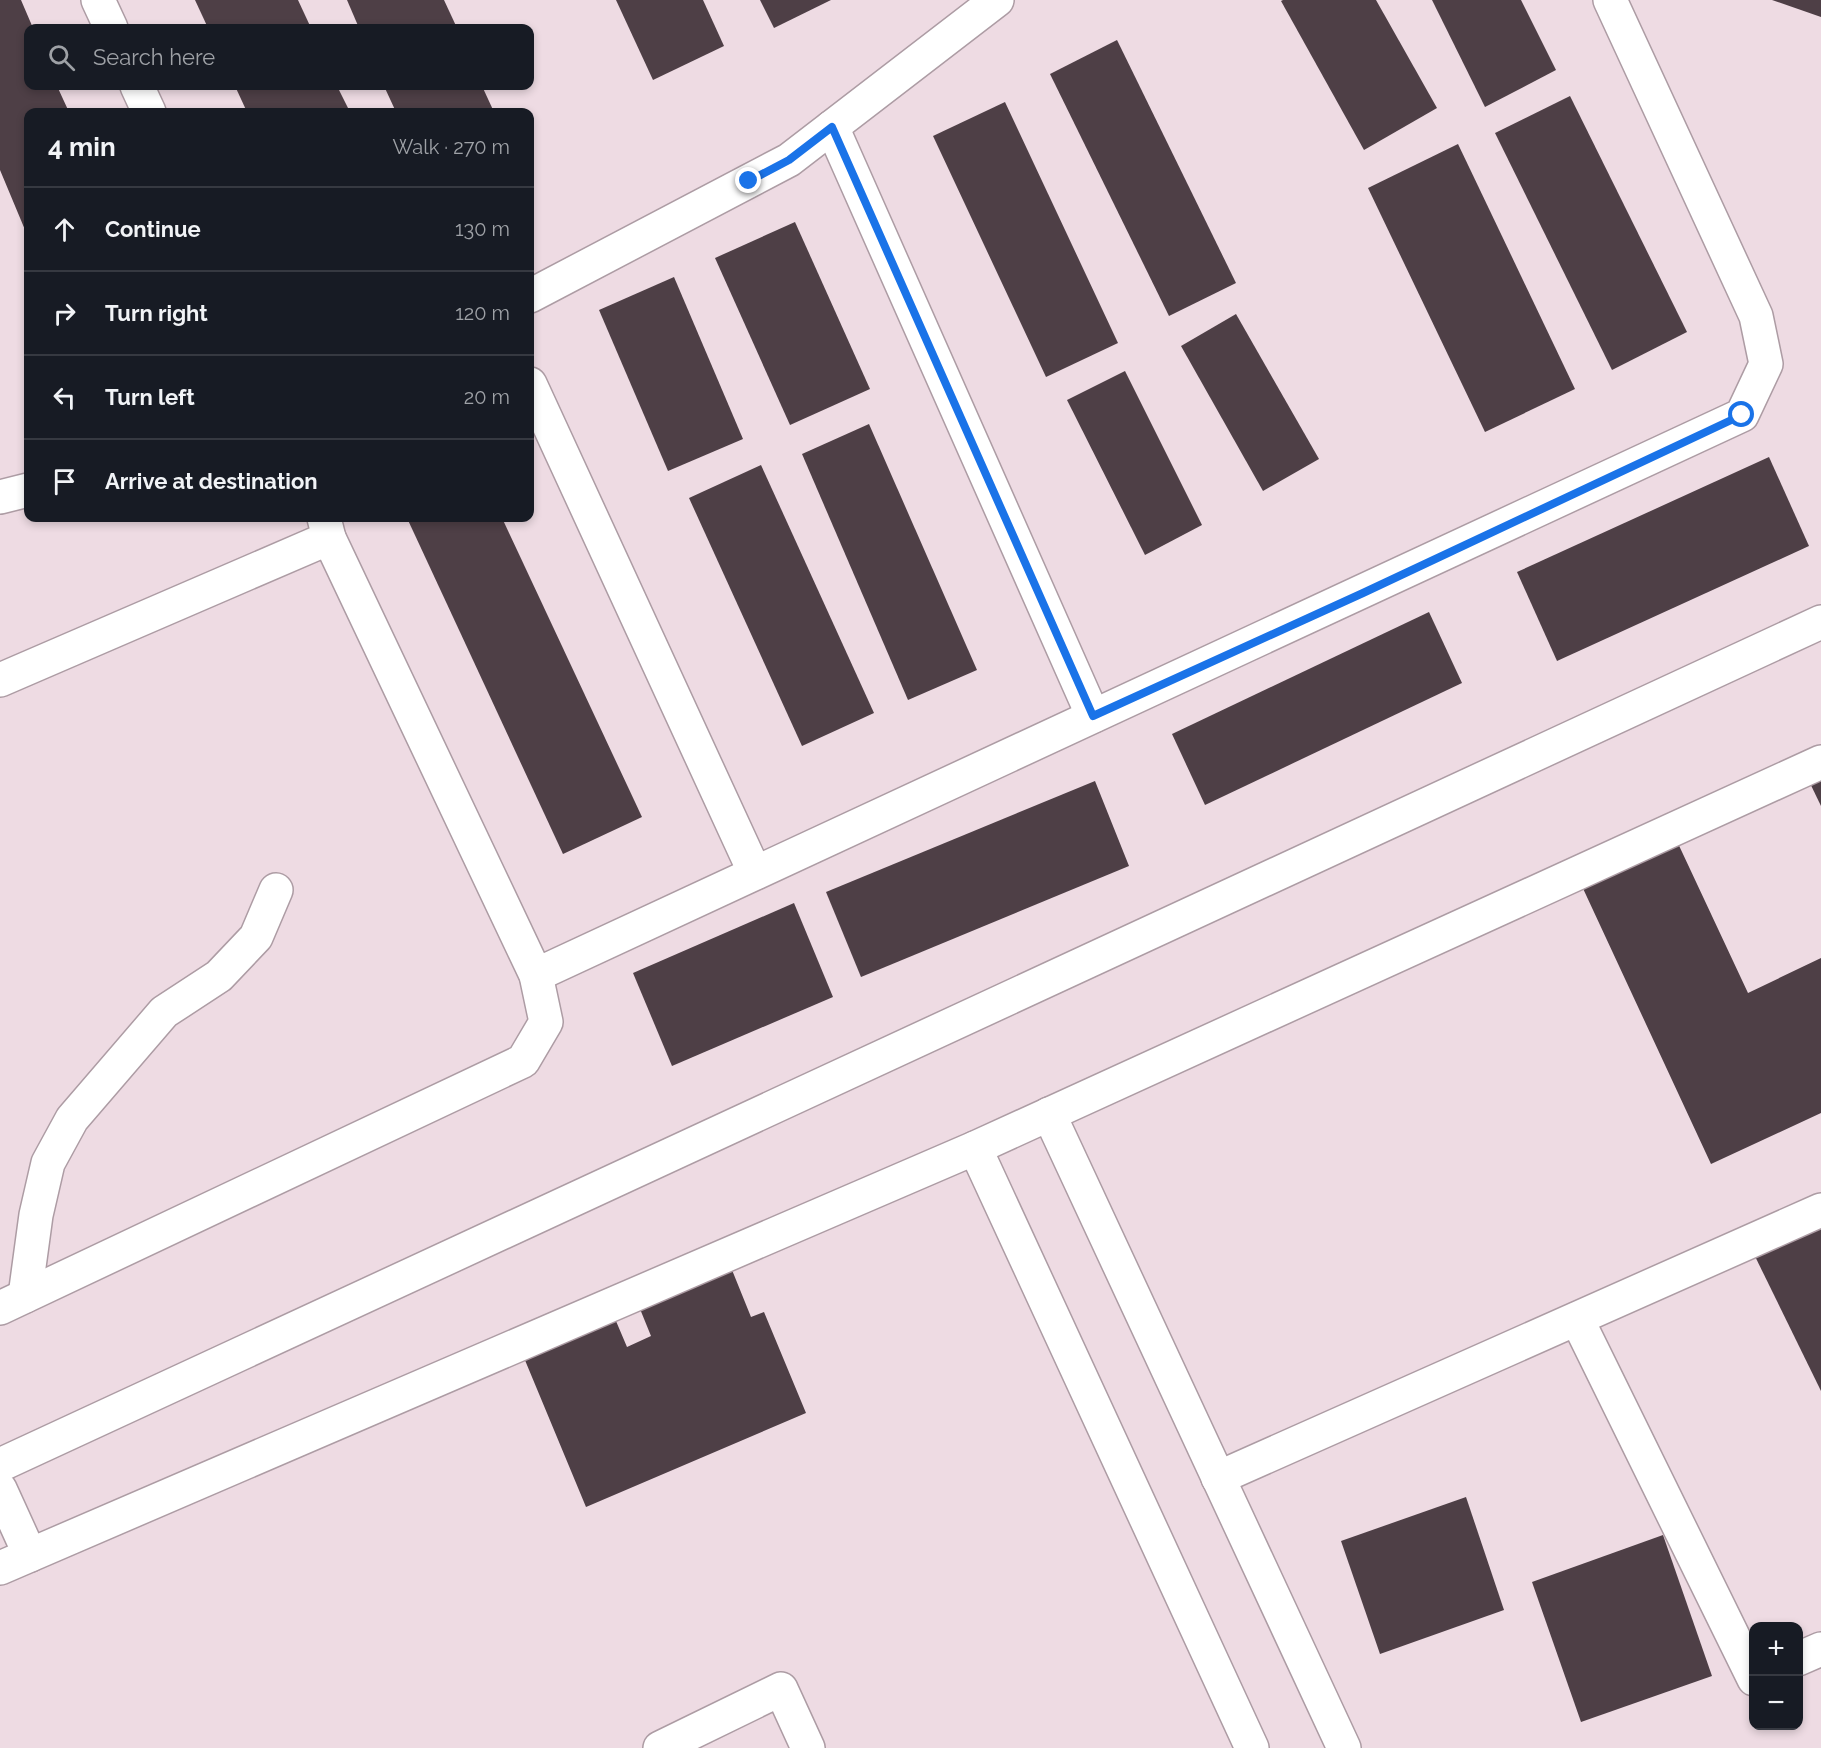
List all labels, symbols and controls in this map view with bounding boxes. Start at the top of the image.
search box [24,24,534,90]
icon: search [45,41,78,74]
text: Search here [93,44,215,70]
text: 4 min [48,132,116,162]
text: Walk · 270 m [392,135,510,159]
route end [735,167,761,193]
icon: ahead [48,213,81,246]
text: Continue [105,216,201,242]
text: 130 m [455,217,510,241]
icon: right [48,297,81,330]
text: Turn right [105,300,208,326]
text: 120 m [455,301,510,325]
icon: left [48,381,81,414]
text: Turn left [105,384,195,410]
text: 20 m [464,385,510,409]
route start [1728,401,1754,427]
icon: arrive [48,465,81,498]
text: Arrive at destination [105,468,318,494]
map controls [1749,1622,1803,1730]
button: + [1749,1622,1803,1676]
button: − [1749,1676,1803,1730]

